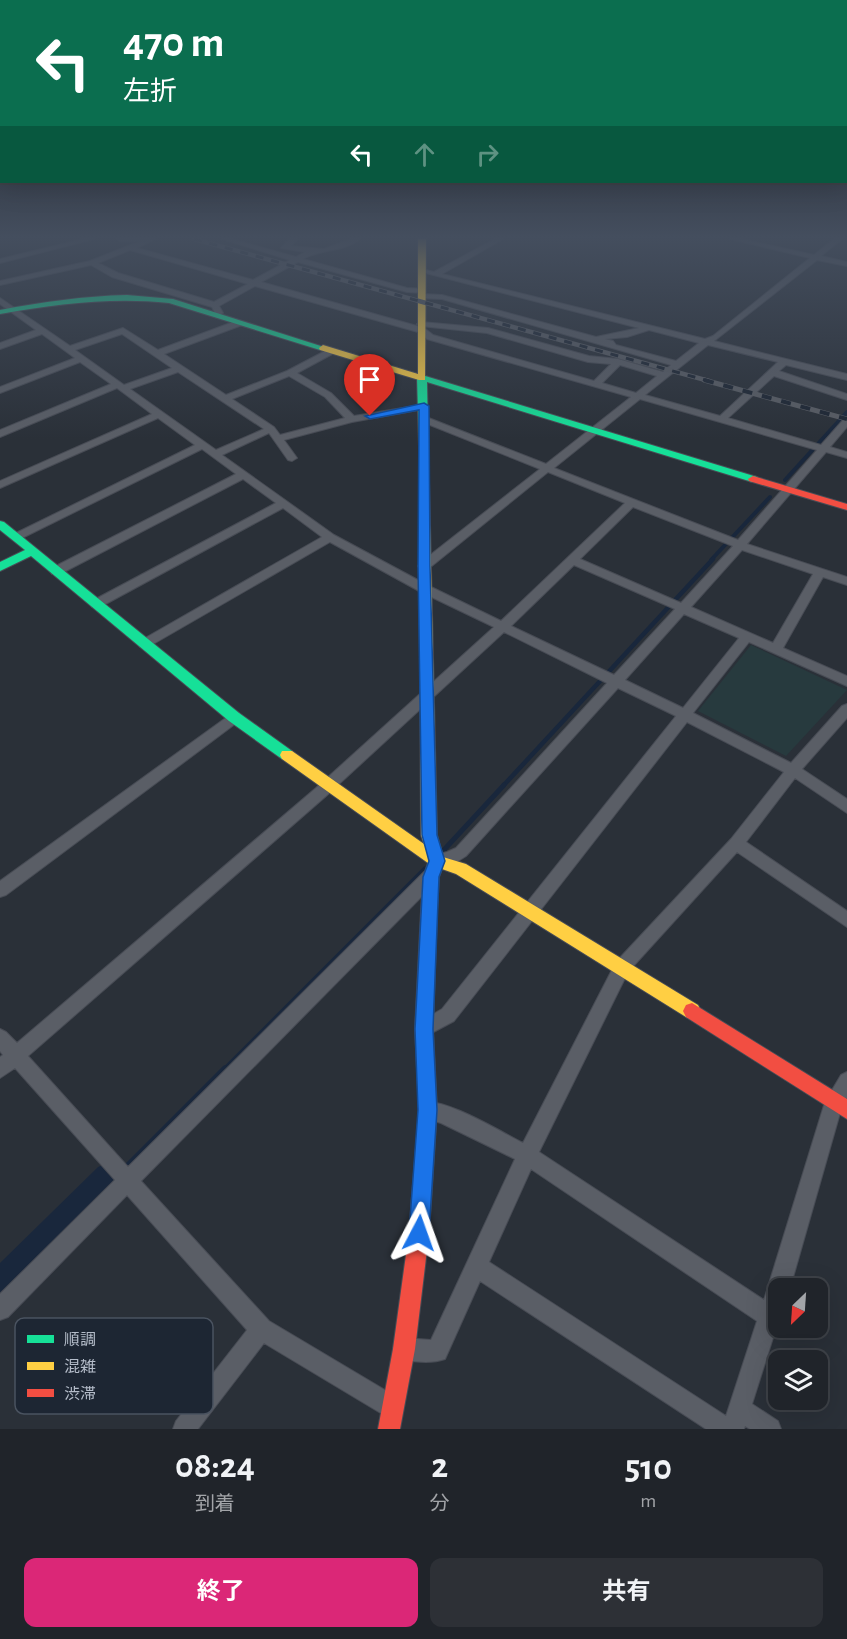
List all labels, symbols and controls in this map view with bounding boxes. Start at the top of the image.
text: 470 m [123,22,224,64]
icon: left [24,24,102,102]
text: 左折 [123,78,177,105]
icon: left [345,138,378,171]
icon: ahead [408,138,441,171]
icon: right [471,138,504,171]
pin [344,354,395,416]
icon: arrive [353,363,386,396]
position arrow [387,1201,451,1265]
north arrow [768,1278,828,1338]
map controls [768,1278,828,1410]
legend [15,1318,213,1414]
text: 順調 [64,1332,96,1348]
button: layers [768,1350,828,1410]
text: 混雑 [64,1358,96,1375]
text: 渋滞 [64,1386,96,1402]
text: 08:24 [175,1448,255,1484]
text: 2 [431,1448,448,1484]
text: 510 [625,1450,672,1486]
text: m [640,1491,656,1511]
text: 到着 [195,1494,235,1514]
text: 分 [430,1494,450,1514]
button: 終了 [24,1558,418,1627]
button: 共有 [430,1558,823,1627]

